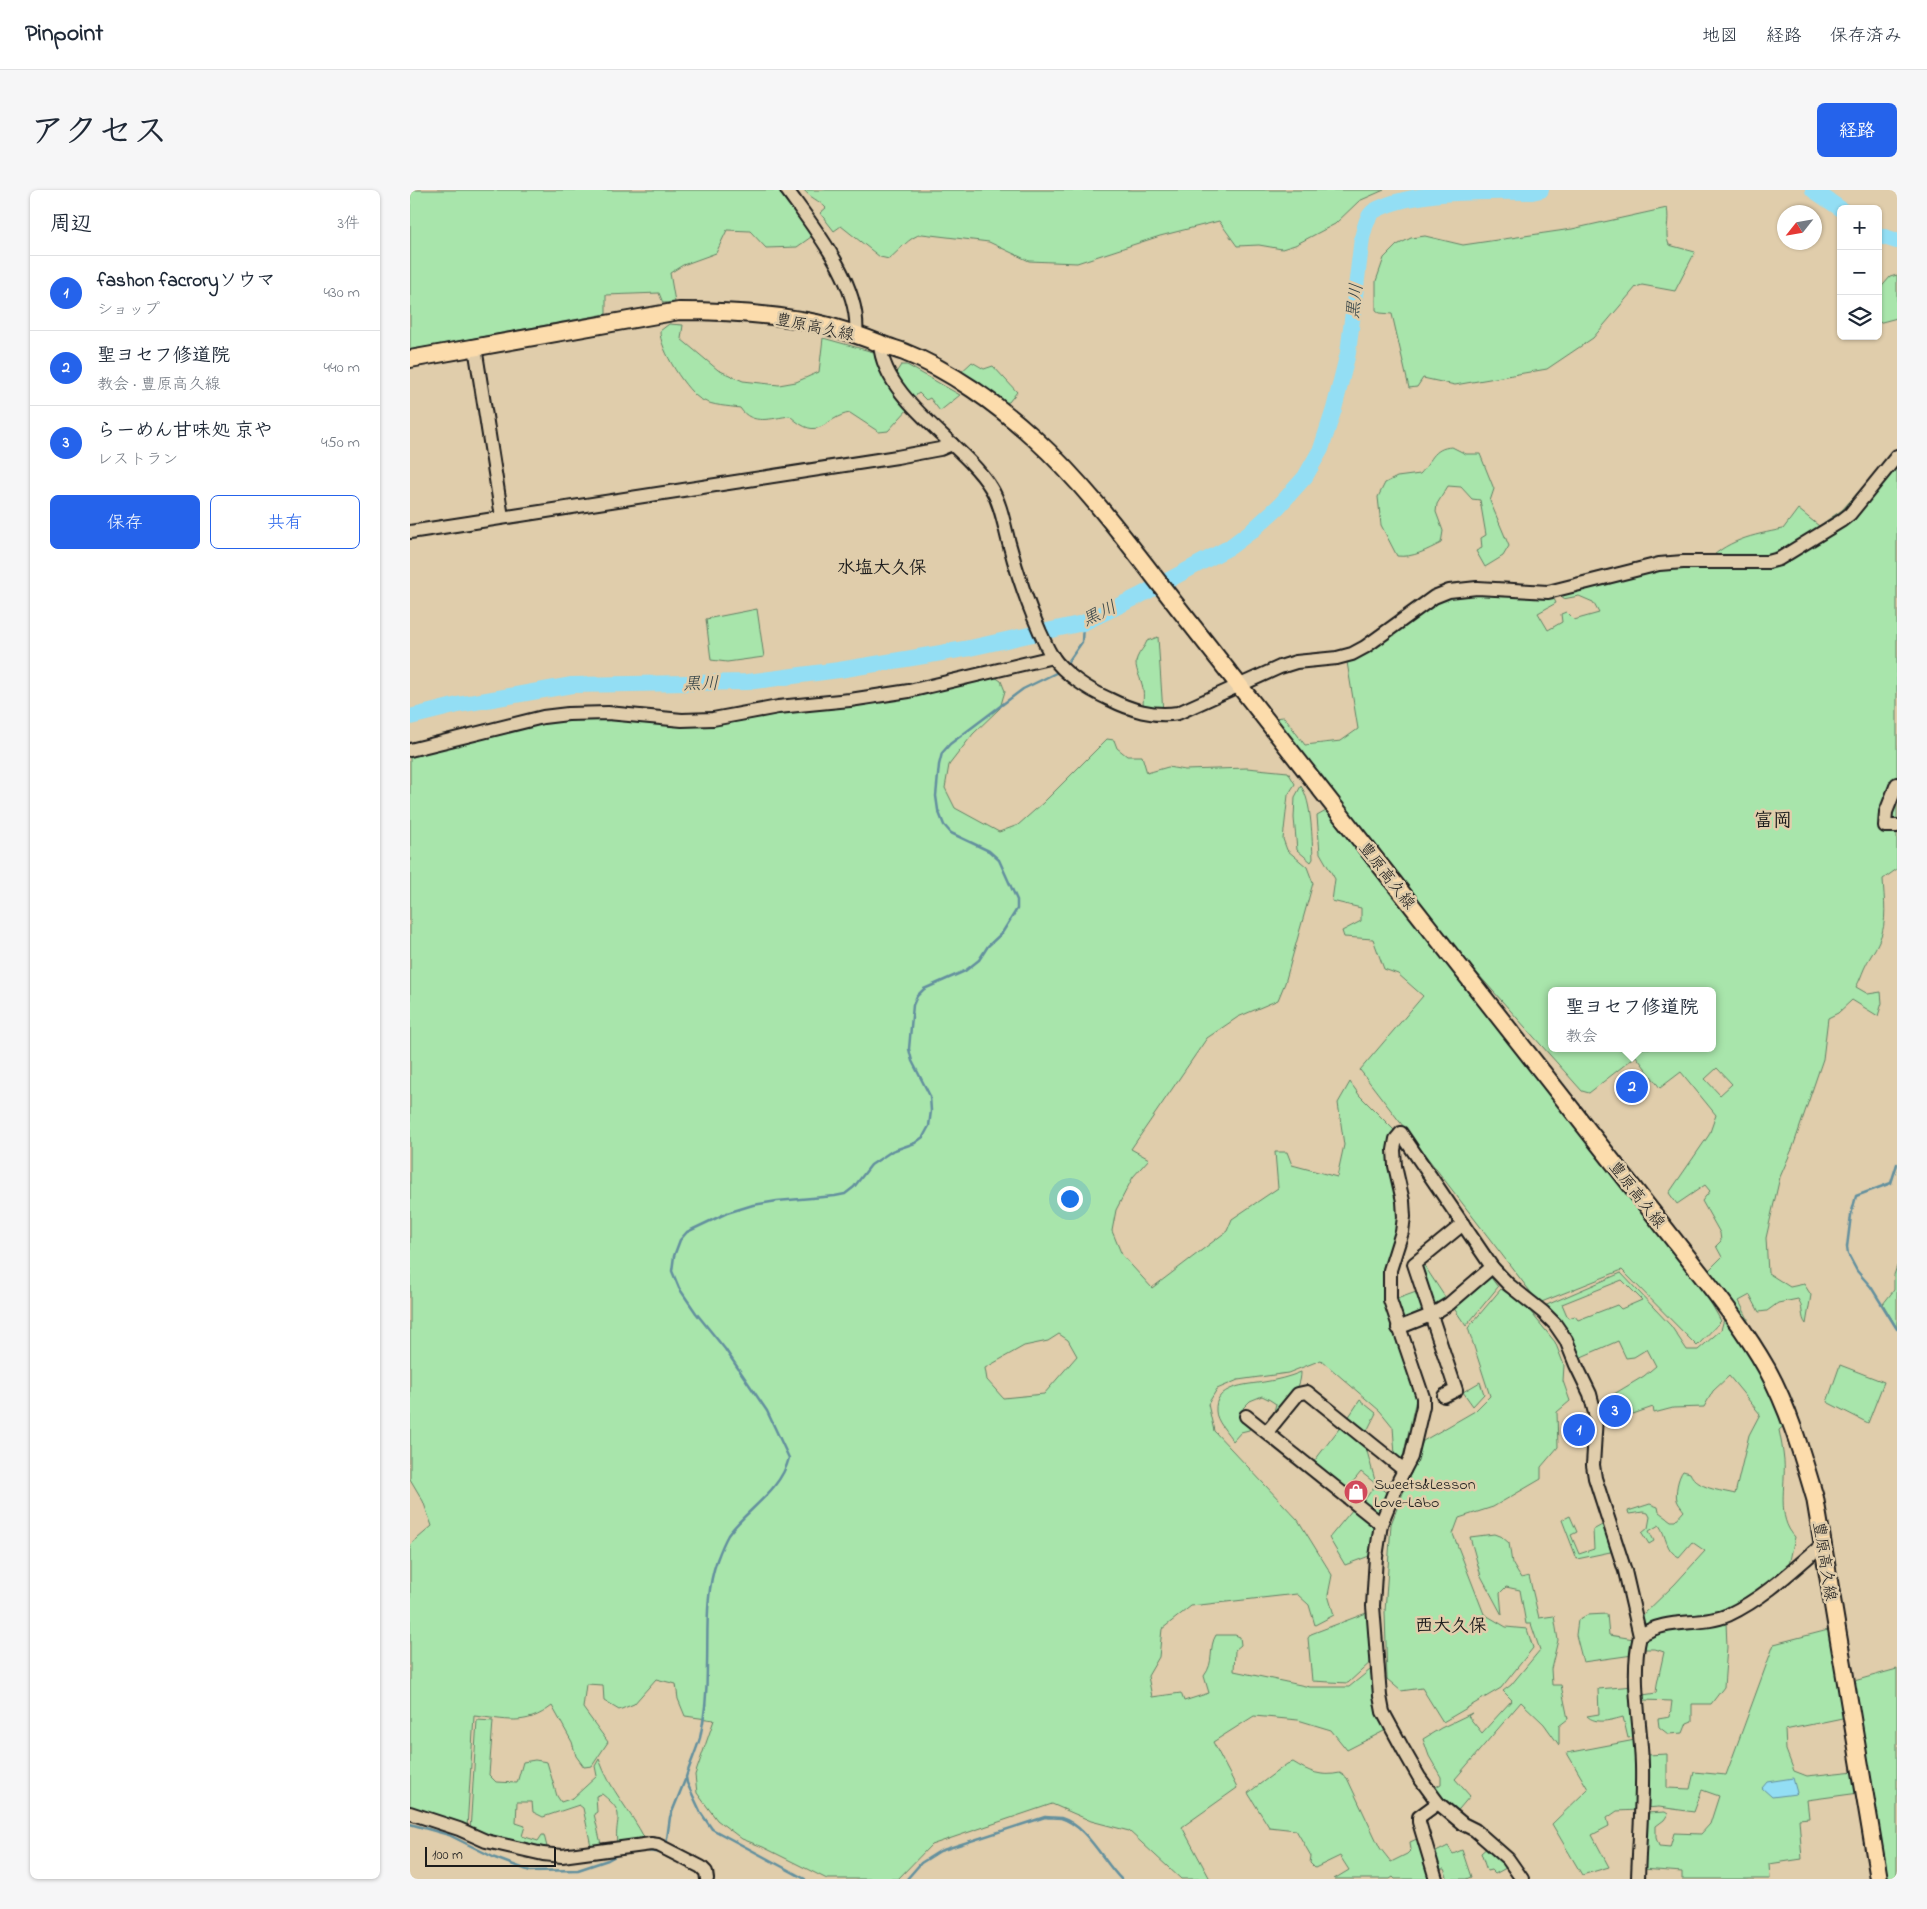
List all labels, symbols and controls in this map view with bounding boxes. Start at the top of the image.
text: Pinpoint [25,17,103,52]
text: 地図 [1702,24,1738,50]
text: 経路 [1766,24,1802,50]
text: 保存済み [1830,24,1902,50]
button: 経路 [1817,103,1897,157]
text: アクセス [30,108,168,159]
north arrow [1777,205,1822,250]
map controls [1837,205,1882,340]
button: + [1837,205,1882,250]
text: 周辺 [50,210,92,240]
text: 3件 [337,212,360,236]
button: − [1837,250,1882,295]
text: fashon facroryソウマ [97,268,276,295]
text: 1 [63,281,69,305]
text: 430 m [323,281,360,305]
water label: 黒川 [1341,282,1371,321]
button: layers [1837,295,1882,340]
text: ショップ [97,298,160,322]
street label: 豊原高久線 [773,308,856,348]
text: 聖ヨセフ修道院 [97,343,230,370]
text: 2 [62,356,70,380]
text: 440 m [323,356,360,380]
text: 教会 · 豊原高久線 [97,373,220,397]
text: らーめん甘味処 京や [97,418,273,445]
text: 3 [63,431,69,455]
text: 450 m [321,431,360,455]
text: レストラン [97,448,178,472]
button: 保存 [50,495,200,549]
button: 共有 [210,495,360,549]
district label: 水塩大久保 [837,556,927,582]
water label: 黒川 [1078,595,1122,634]
water label: 黒川 [683,672,719,698]
district label: 富岡 [1754,808,1792,835]
street label: 豊原高久線 [1352,837,1421,915]
popup [1548,987,1716,1052]
text: 聖ヨセフ修道院 [1565,995,1699,1022]
text: 教会 [1565,1025,1598,1049]
pin: 2 [1616,1068,1648,1106]
street label: 豊原高久線 [1602,1156,1671,1234]
your location [1057,1186,1083,1212]
pin: 3 [1599,1392,1631,1430]
pin: 1 [1563,1411,1595,1449]
place label: Sweets&Lesson Love-Labo [1374,1473,1476,1515]
shop icon: Sweets&Lesson Love-Labo [1343,1479,1369,1505]
street label: 豊原高久線 [1806,1520,1842,1603]
district label: 西大久保 [1415,1614,1487,1640]
scale bar [425,1844,556,1867]
text: 100 m [432,1845,463,1866]

